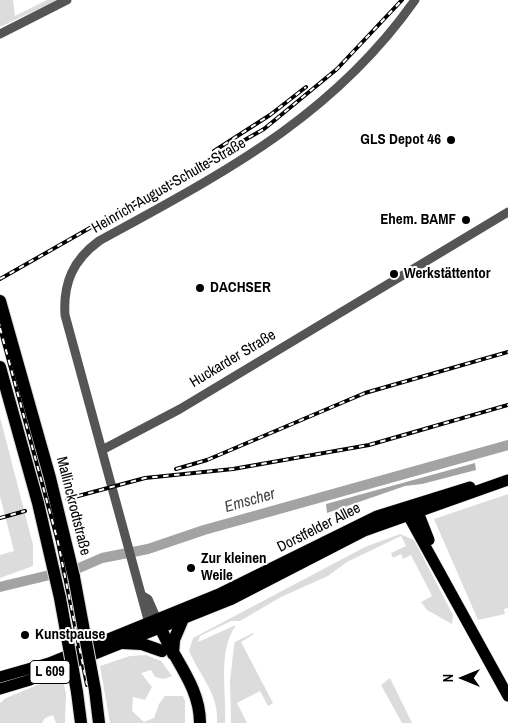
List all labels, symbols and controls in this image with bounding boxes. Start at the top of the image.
place label: GLS Depot 46 [360,131,441,149]
street label: Heinrich-August-Schulte-Straße [89,134,249,238]
marker: GLS Depot 46 [445,134,457,146]
place label: Ehem. BAMF [380,211,456,229]
marker: Ehem. BAMF [460,214,472,226]
place label: Werkstättentor [404,265,491,283]
marker: Werkstättentor [388,268,400,280]
place label: DACHSER [210,279,271,297]
marker: DACHSER [194,282,206,294]
street label: Huckarder Straße [187,326,279,392]
street label: Mallinckrodtstraße [52,455,94,557]
water label: Emscher [222,485,278,517]
street label: Dorstfelder Allee [274,499,364,557]
place label: Zur kleinen Weile [201,550,267,585]
marker: Zur kleinen Weile [185,562,197,574]
place label: Kunstpause [35,626,105,644]
marker: Kunstpause [19,629,31,641]
north arrow [438,653,488,703]
road number: L 609 [30,660,70,684]
text: N [439,674,457,682]

